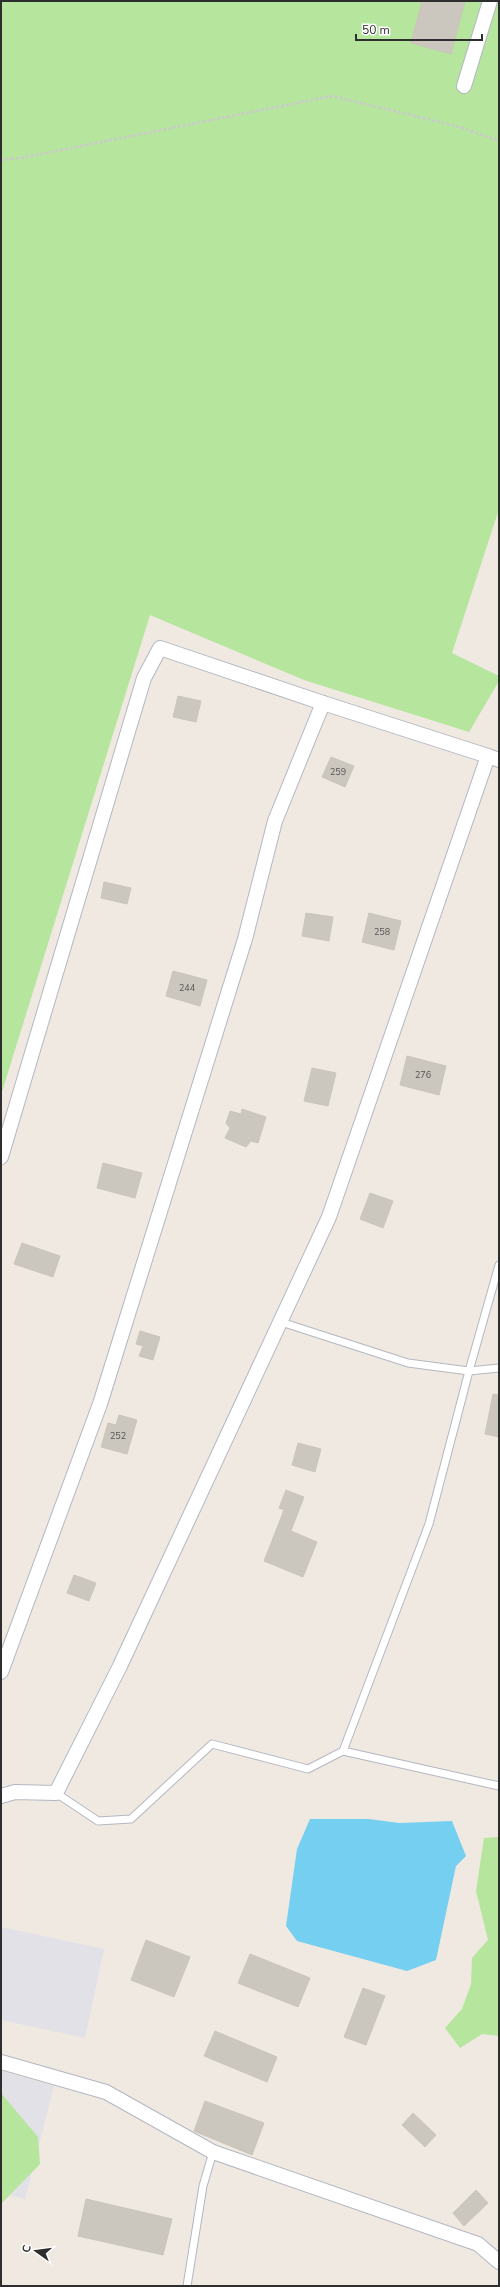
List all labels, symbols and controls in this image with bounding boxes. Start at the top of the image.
scale bar [356,16,482,42]
text: 50 m [362,22,390,38]
house number: 259 [330,766,346,778]
house number: 258 [374,926,390,938]
house number: 244 [179,982,196,994]
house number: 276 [415,1069,431,1081]
house number: 252 [110,1430,126,1442]
north arrow [16,2231,56,2271]
text: С [19,2243,35,2254]

